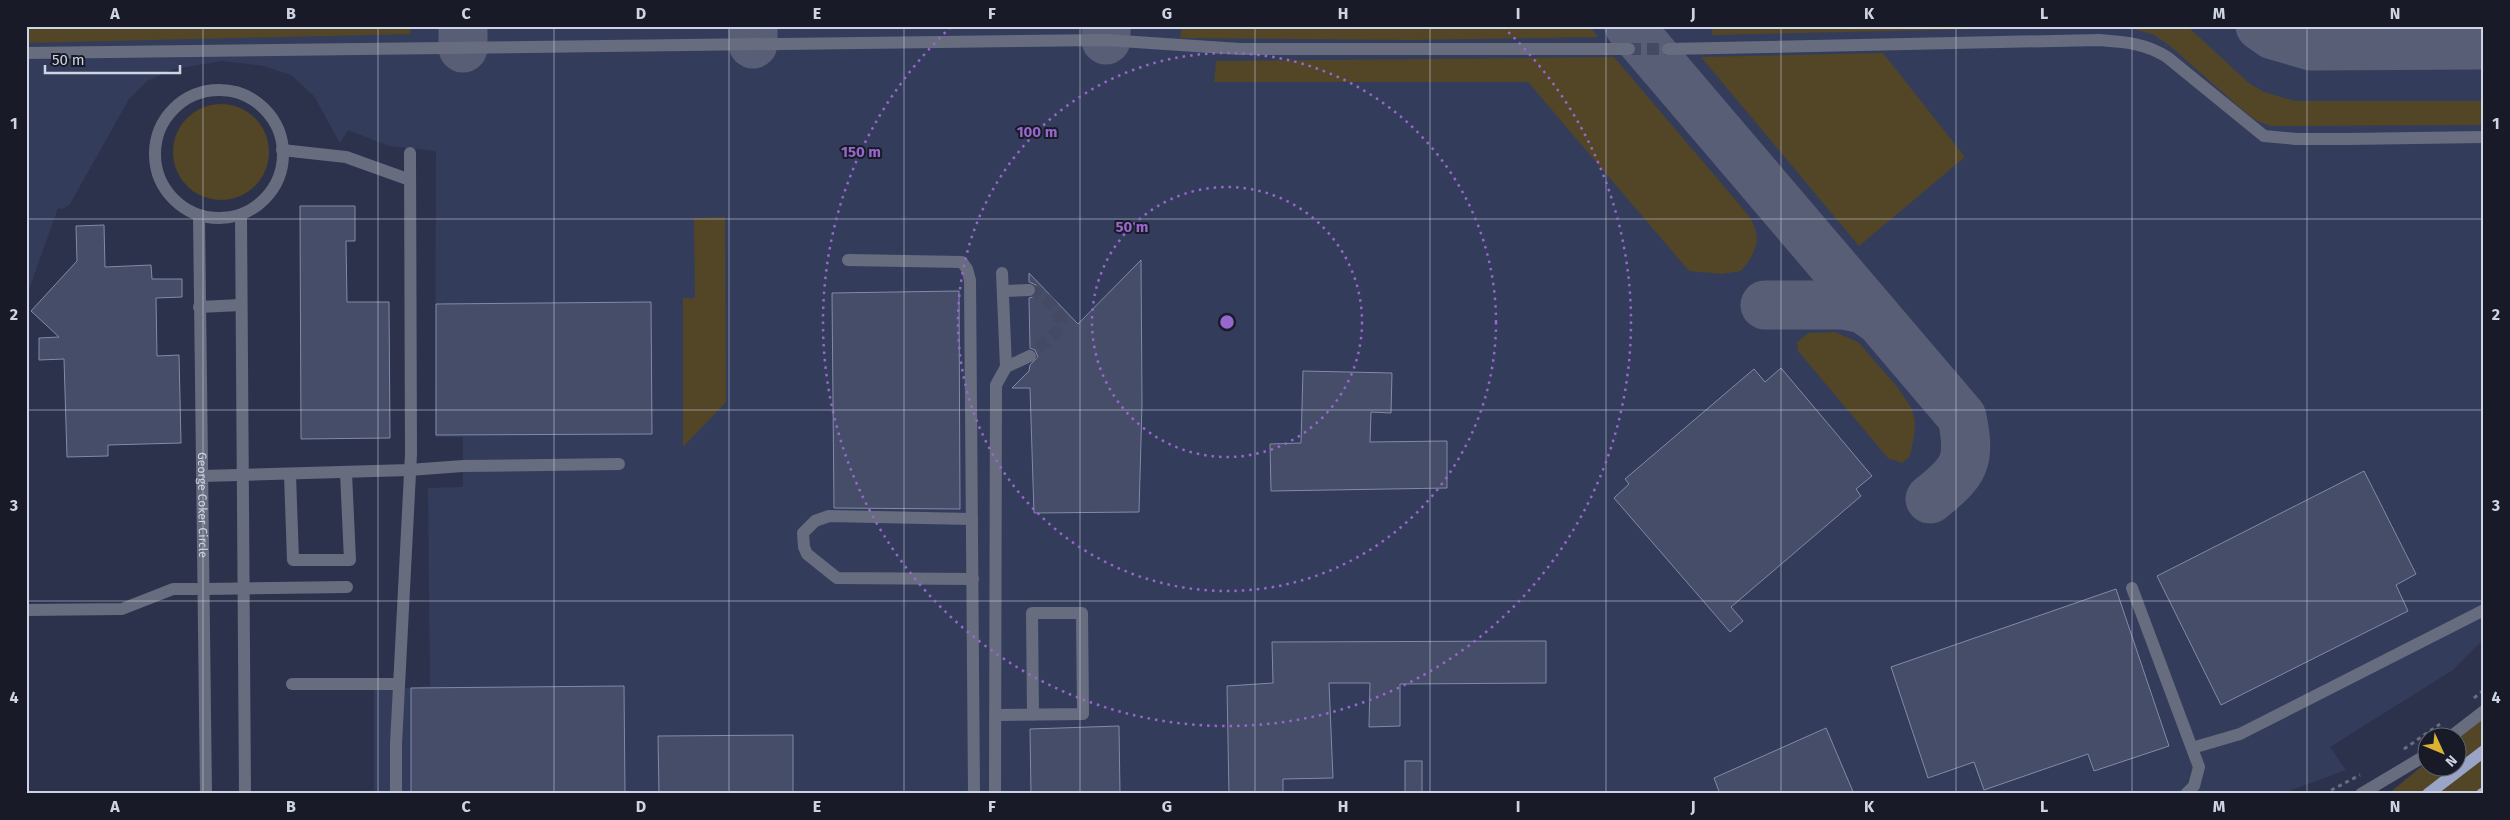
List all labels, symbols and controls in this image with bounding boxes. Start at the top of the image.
text: A [109,4,120,23]
text: B [286,4,296,23]
text: C [461,4,471,23]
text: D [636,4,646,23]
text: E [813,4,821,23]
text: F [988,4,996,23]
text: G [1162,4,1172,23]
text: H [1338,4,1348,23]
text: I [1516,4,1520,23]
text: J [1689,4,1696,23]
text: K [1864,4,1875,23]
text: L [2040,4,2048,23]
text: M [2213,4,2226,23]
text: N [2390,4,2400,23]
scale bar [45,42,180,74]
text: 50 m [52,51,85,69]
text: 1 [10,114,18,133]
text: 1 [2492,114,2500,133]
text: 100 m [1017,123,1057,141]
text: 150 m [841,143,881,161]
text: 50 m [1115,218,1149,236]
text: 2 [10,305,18,324]
text: 2 [2492,305,2500,324]
centre of rings [1218,313,1236,331]
street label: George Coker Circle [195,452,210,558]
text: 3 [9,496,18,515]
text: 3 [2491,496,2500,515]
text: 4 [9,688,19,707]
text: 4 [2491,688,2501,707]
north arrow [2418,728,2468,778]
text: N [2442,751,2460,770]
text: A [109,797,120,816]
text: B [286,797,296,816]
text: C [461,797,471,816]
text: D [636,797,646,816]
text: E [813,797,821,816]
text: F [988,797,996,816]
text: G [1162,797,1172,816]
text: H [1338,797,1348,816]
text: I [1516,797,1520,816]
text: J [1689,797,1696,816]
text: K [1864,797,1875,816]
text: L [2040,797,2048,816]
text: M [2213,797,2226,816]
text: N [2390,797,2400,816]

